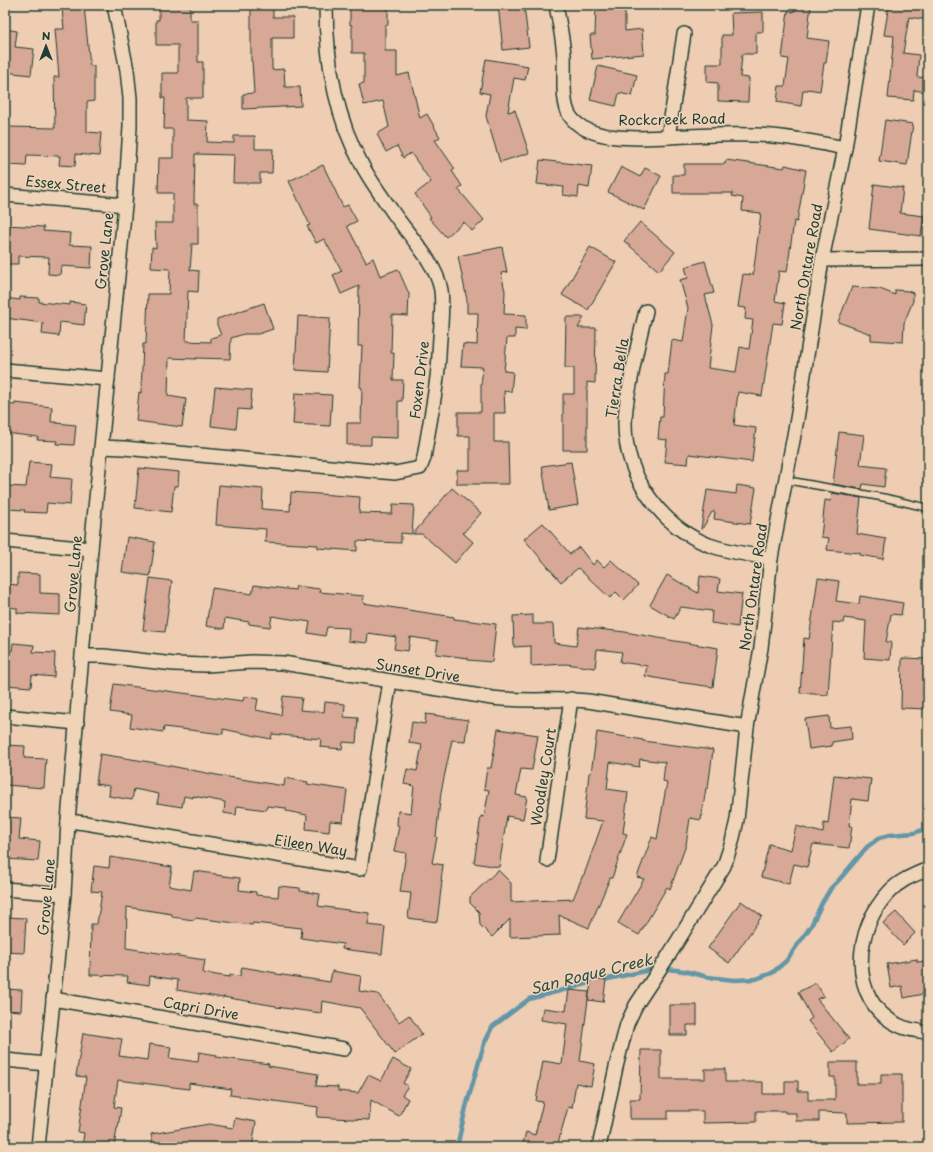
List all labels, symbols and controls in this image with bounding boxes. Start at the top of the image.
north arrow [26,26,66,66]
text: N [42,27,51,44]
street label: Rockcreek Road [618,108,726,130]
street label: Essex Street [25,170,107,198]
street label: North Ontare Road [785,202,827,332]
street label: Grove Lane [90,212,118,290]
street label: Tierra Bella [600,336,634,420]
street label: Foxen Drive [404,340,434,420]
street label: North Ontare Road [734,522,772,652]
street label: Grove Lane [59,535,87,613]
street label: Sunset Drive [374,653,462,687]
street label: Woodley Court [525,726,561,828]
street label: Eileen Way [273,829,349,861]
street label: Grove Lane [32,858,60,936]
water label: San Roque Creek [528,947,655,999]
street label: Capri Drive [161,991,241,1025]

